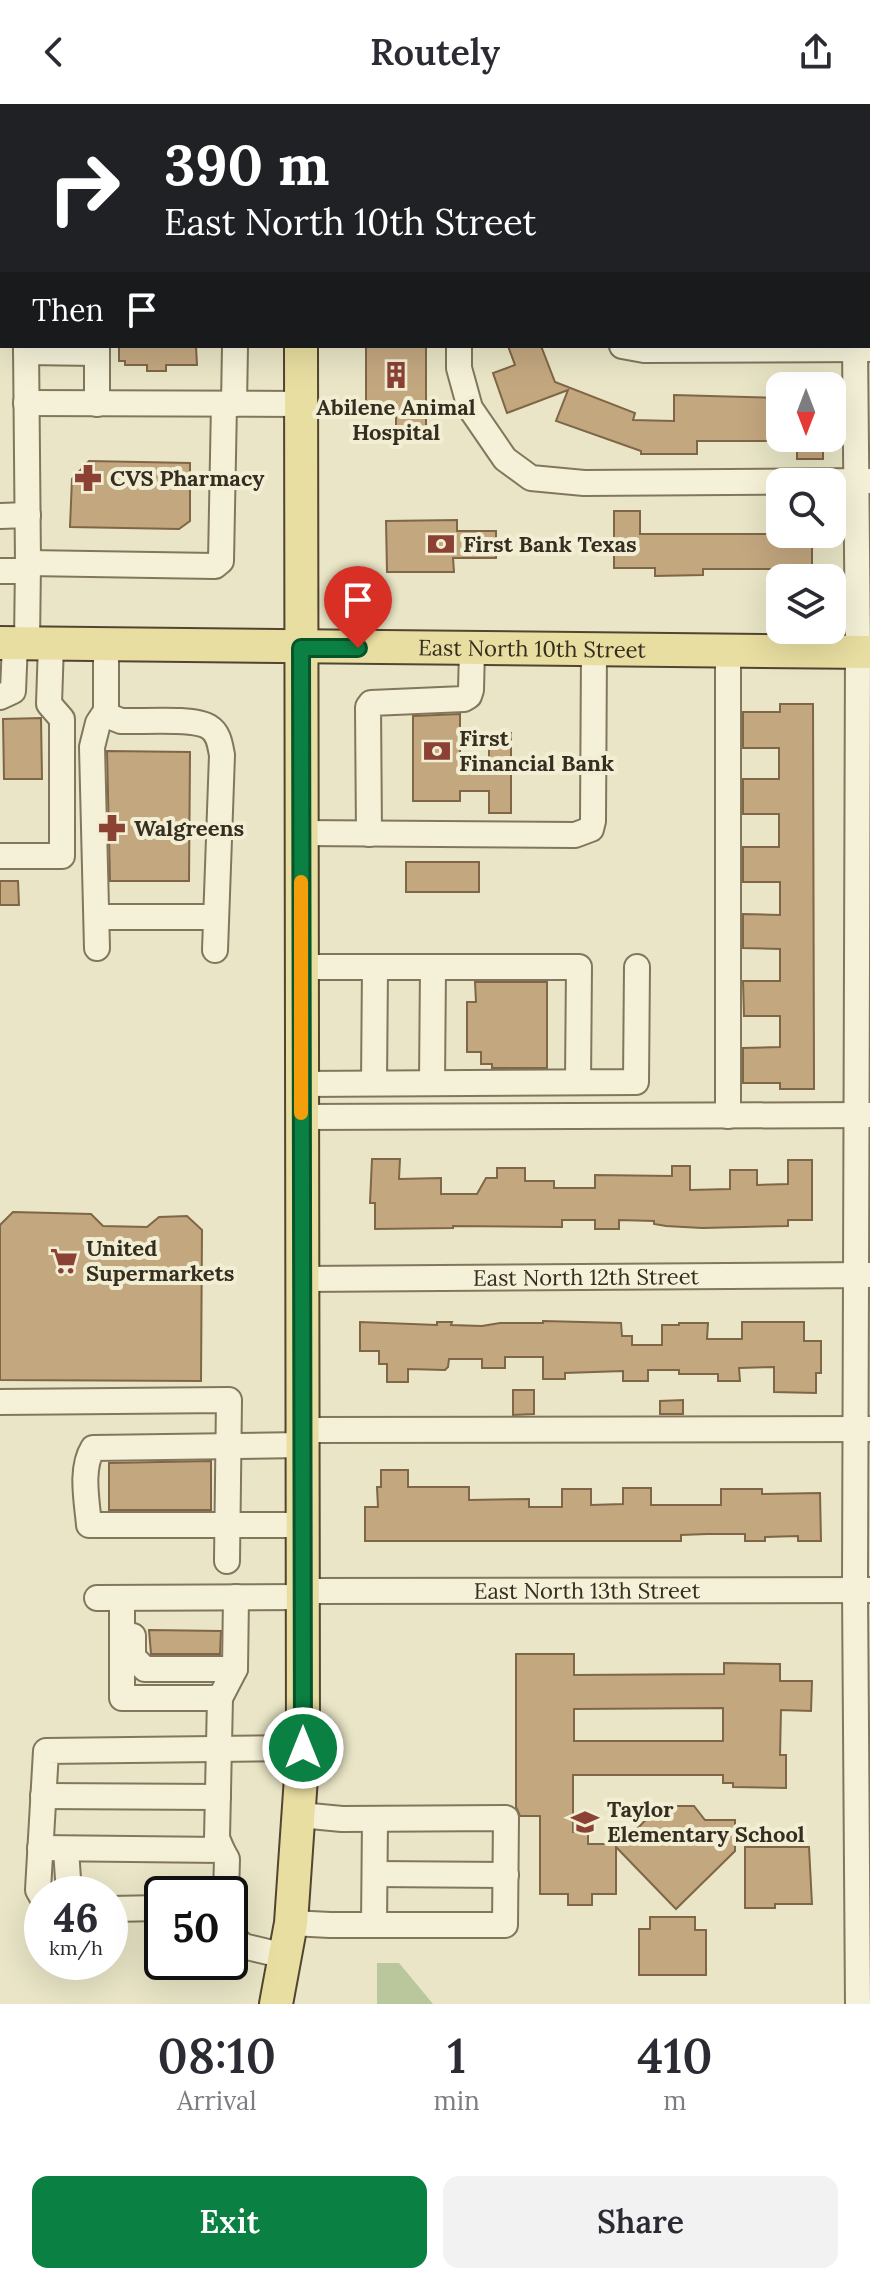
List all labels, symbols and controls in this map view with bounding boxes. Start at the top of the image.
text: Routely [370,29,500,75]
icon: back [32,30,76,74]
icon: share [794,30,838,74]
text: 390 m [164,129,329,200]
icon: right [32,136,136,240]
text: East North 10th Street [164,199,536,245]
icon: arrive [120,288,164,332]
text: Then [32,291,104,329]
building icon: Abilene Animal Hospital [381,360,411,390]
north arrow [766,372,846,452]
map controls [766,372,846,644]
place label: Abilene Animal Hospital [316,393,476,446]
pharmacy icon: CVS Pharmacy [73,463,103,493]
place label: CVS Pharmacy [110,464,265,492]
button: search [766,468,846,548]
bank icon: First Bank Texas [426,529,456,559]
place label: First Bank Texas [463,530,637,558]
button: layers [766,564,846,644]
pin [324,566,392,648]
icon: arrive [336,578,380,622]
street label: East North 10th Street [418,633,646,664]
place label: First Financial Bank [459,724,614,777]
bank icon: First Financial Bank [422,736,452,766]
pharmacy icon: Walgreens [97,813,127,843]
place label: Walgreens [134,814,244,842]
place label: United Supermarkets [86,1234,234,1287]
supermarket icon: United Supermarkets [49,1246,79,1276]
street label: East North 12th Street [473,1262,700,1292]
street label: East North 13th Street [474,1576,701,1605]
position arrow [261,1706,345,1790]
place label: Taylor Elementary School [607,1795,805,1848]
school or university icon: Taylor Elementary School [570,1807,600,1837]
speed limit sign: 50 [144,1876,248,1980]
text: 46 [54,1892,98,1943]
text: km/h [49,1935,103,1960]
text: 08:10 [157,2025,276,2086]
text: 1 [447,2025,466,2086]
text: 410 [637,2025,713,2086]
text: Arrival [177,2084,257,2117]
text: min [434,2084,480,2117]
text: m [663,2084,687,2117]
button: Exit [32,2176,427,2268]
button: Share [443,2176,838,2268]

